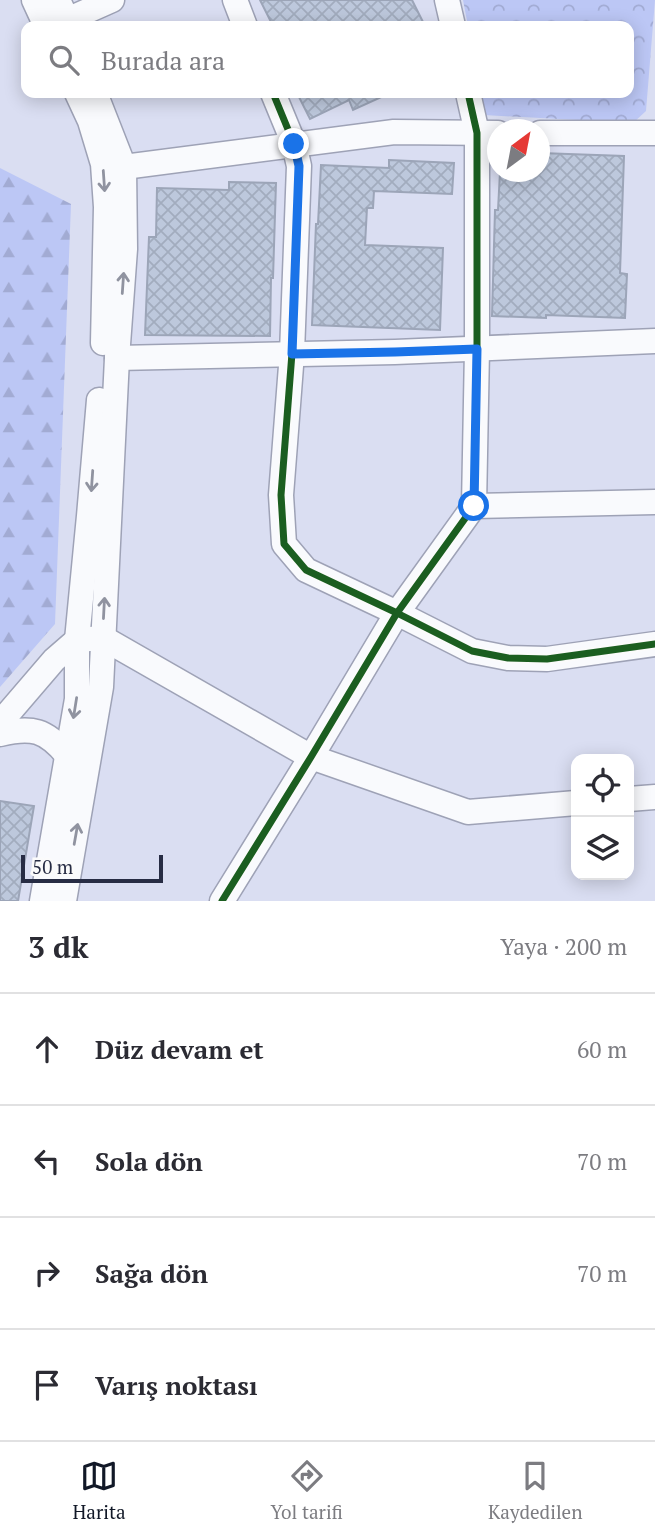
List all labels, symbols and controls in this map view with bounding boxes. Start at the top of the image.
search box [21,21,634,98]
icon: search [45,41,83,79]
text: Burada ara [101,43,225,77]
north arrow [487,119,550,182]
route end [278,128,309,159]
one-way arrow [98,169,111,191]
one-way arrow [116,272,129,295]
one-way arrow [85,469,98,492]
route start [458,490,489,521]
one-way arrow [98,597,111,620]
one-way arrow [68,696,81,719]
map controls [571,754,634,880]
button: locate [571,754,634,817]
button: layers [571,817,634,880]
one-way arrow [70,823,83,846]
scale bar [21,852,163,884]
text: 50 m [32,854,73,879]
text: 3 dk [28,927,89,967]
text: Yaya · 200 m [500,931,627,962]
icon: ahead [28,1030,66,1068]
text: Düz devam et [95,1032,264,1066]
text: 60 m [577,1034,627,1065]
icon: left [28,1142,66,1180]
text: Sola dön [95,1144,203,1178]
text: 70 m [577,1146,627,1177]
icon: right [28,1254,66,1292]
text: Sağa dön [95,1256,208,1290]
text: 70 m [577,1258,627,1289]
icon: arrive [28,1366,66,1404]
text: Varış noktası [95,1368,258,1402]
tab: Harita [73,1457,126,1524]
tab: Yol tarifi [271,1457,343,1524]
tab: Kaydedilen [488,1457,582,1524]

